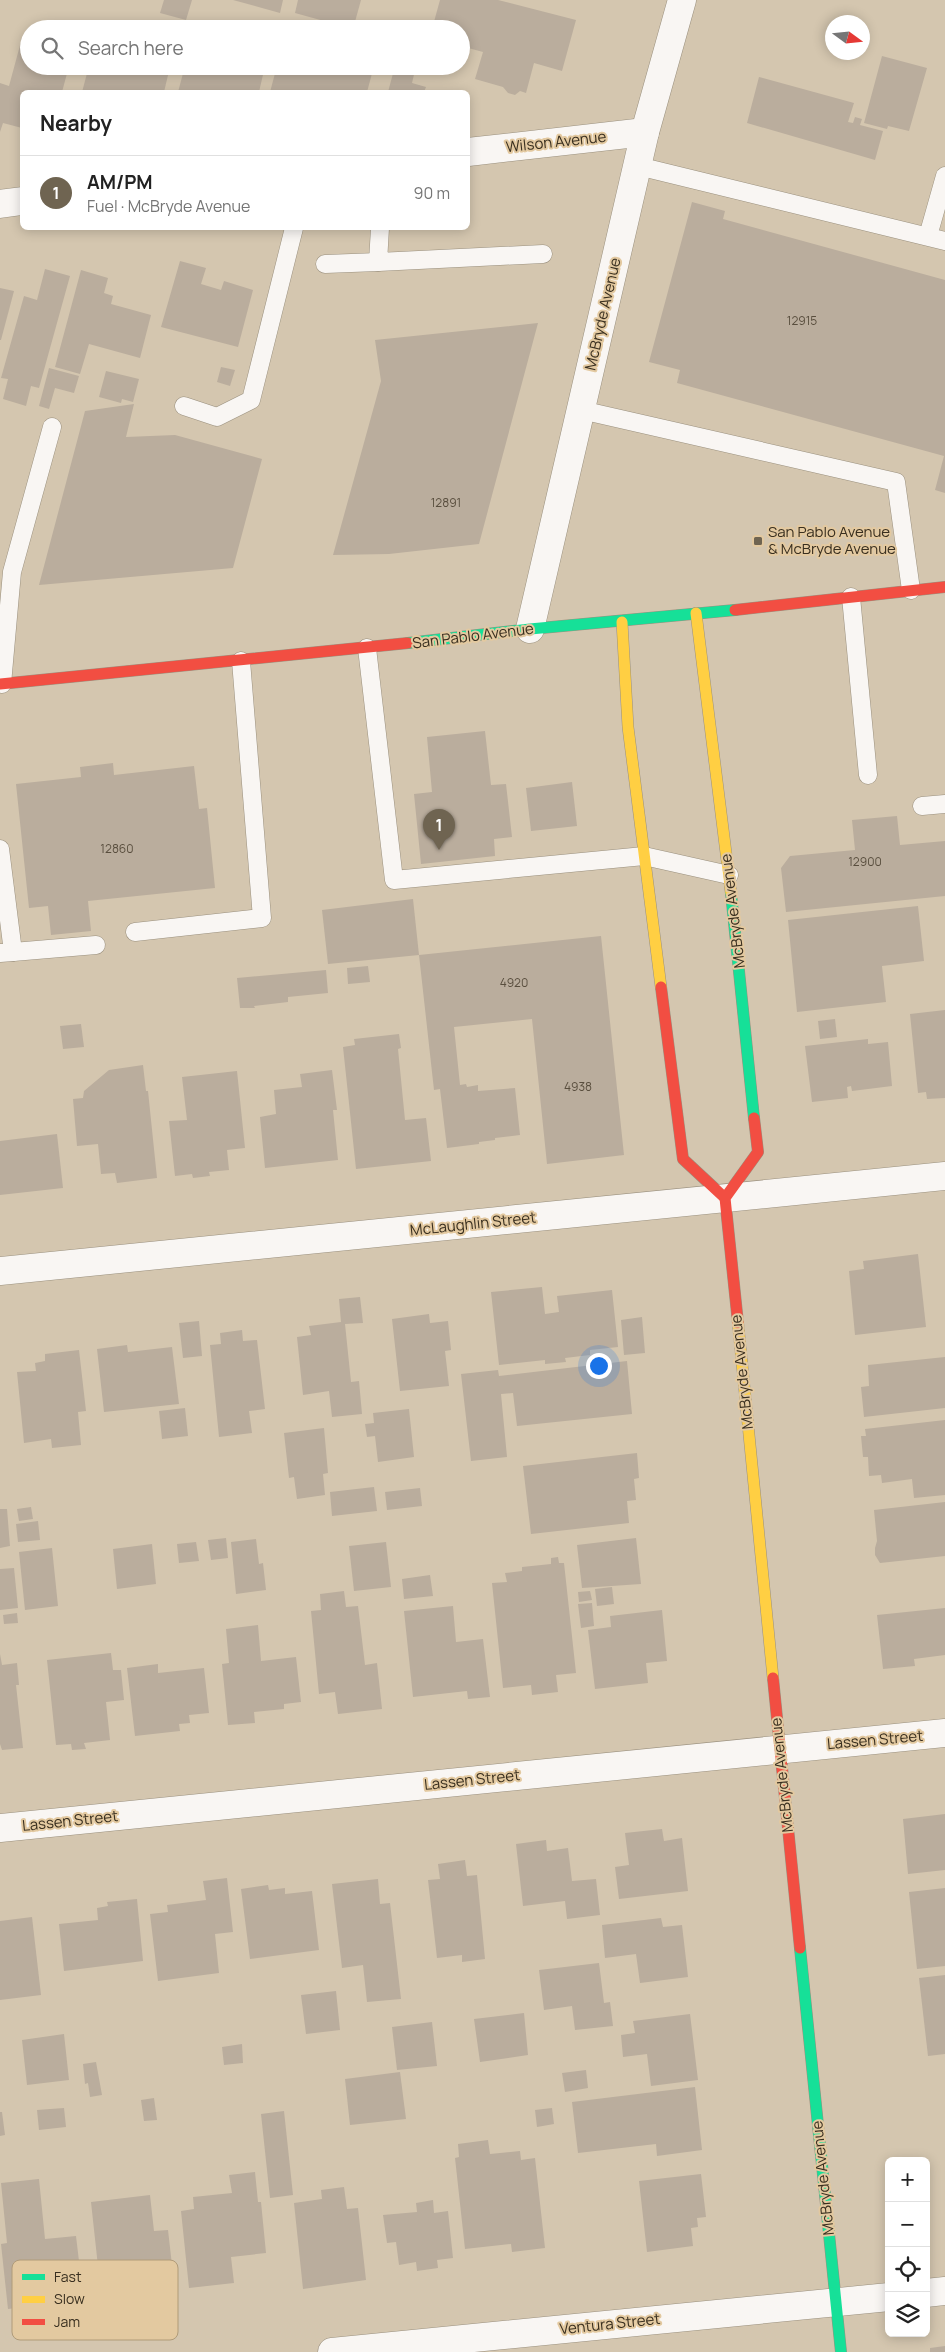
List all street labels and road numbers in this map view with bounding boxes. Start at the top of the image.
street label: Wilson Avenue [505,126,607,157]
street label: McBryde Avenue [579,255,626,372]
street label: San Pablo Avenue [411,618,535,653]
street label: McBryde Avenue [715,852,750,969]
street label: McLaughlin Street [409,1206,537,1241]
street label: McBryde Avenue [725,1314,758,1430]
street label: McBryde Avenue [765,1717,798,1833]
street label: Lassen Street [826,1725,924,1754]
street label: Lassen Street [423,1764,521,1795]
street label: Lassen Street [21,1805,119,1836]
street label: McBryde Avenue [806,2120,839,2236]
street label: Ventura Street [559,2308,661,2339]

